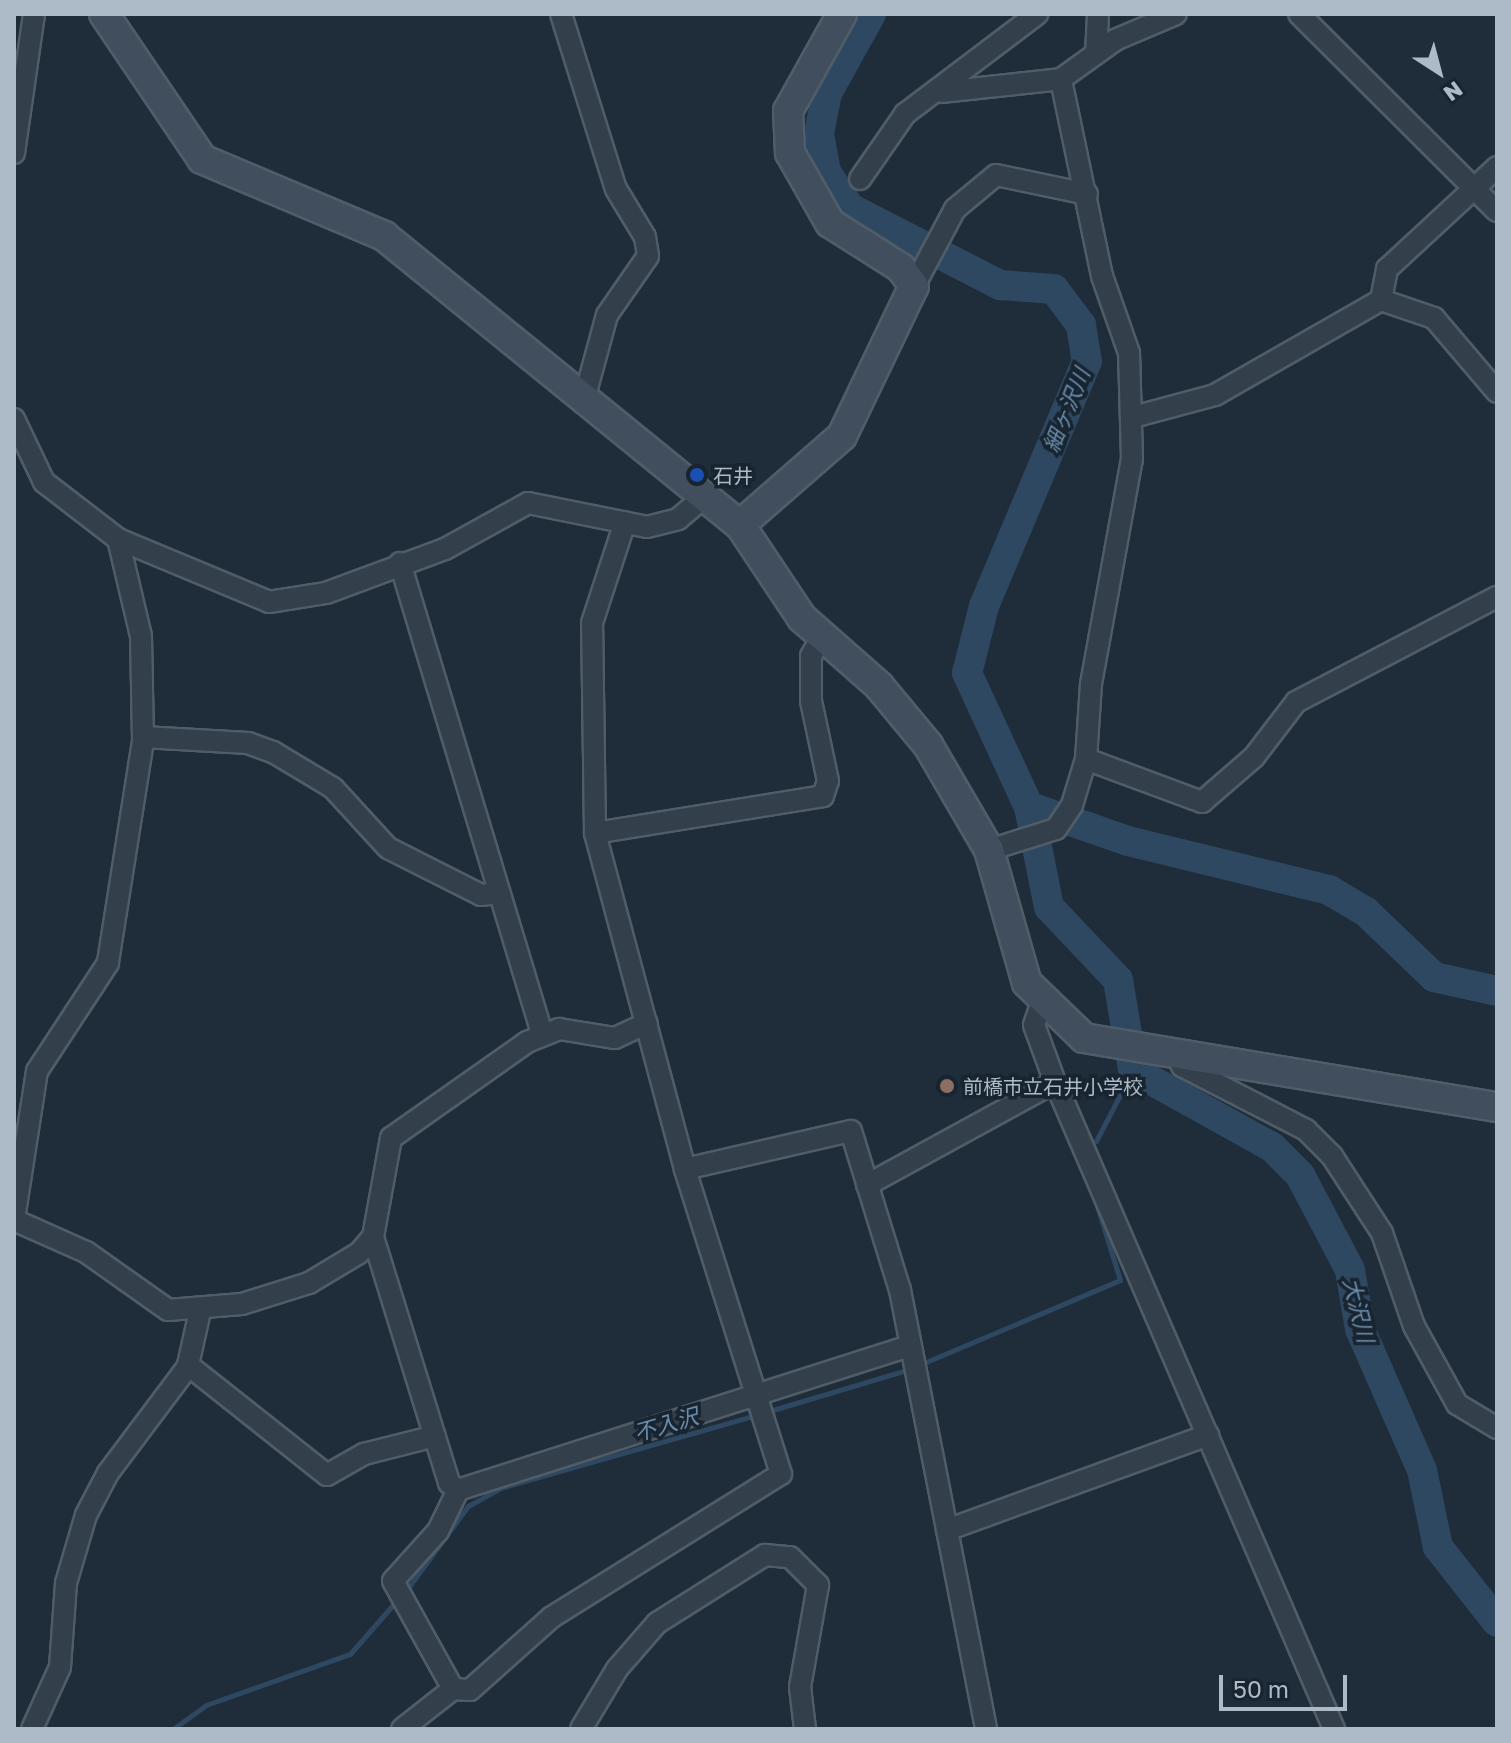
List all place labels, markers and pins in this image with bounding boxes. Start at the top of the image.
place label: 石井 [713,463,753,487]
marker: 石井 [688,466,706,484]
place label: 前橋市立石井小学校 [963,1074,1143,1098]
marker: 前橋市立石井小学校 [938,1077,956,1095]

